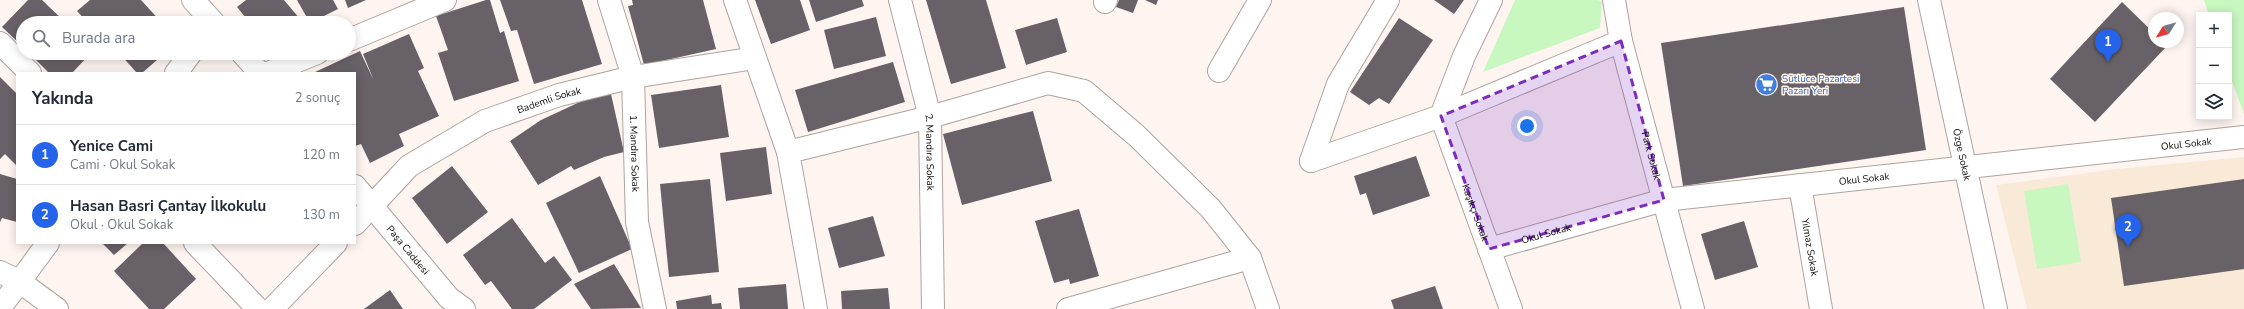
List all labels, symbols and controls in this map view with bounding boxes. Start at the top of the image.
north arrow [2148,12,2184,48]
map controls [2196,12,2232,120]
button: + [2196,12,2232,48]
search box [16,16,356,60]
icon: search [30,27,52,49]
text: Burada ara [62,28,136,48]
pin: 1 [2095,29,2121,62]
button: − [2196,48,2232,84]
supermarket icon: Sütlüce Pazartesi Pazarı Yeri [1754,71,1780,97]
place label: Sütlüce Pazartesi Pazarı Yeri [1782,72,1859,98]
street label: Bademli Sokak [515,84,584,117]
button: layers [2196,84,2232,120]
text: Yakında [32,87,93,110]
text: 2 sonuç [295,89,340,107]
street label: 2. Mandıra Sokak [921,112,937,192]
street label: 1. Mandıra Sokak [626,115,642,193]
your location [1517,116,1537,136]
street label: Özge Sokak [1949,127,1974,183]
street label: Park Sokak [1638,130,1664,182]
street label: Okul Sokak [2160,134,2213,154]
text: Yenice Cami [70,136,153,156]
text: 1 [41,146,49,164]
text: 120 m [302,146,340,164]
text: Cami · Okul Sokak [70,156,175,174]
street label: Okul Sokak [1838,169,1891,189]
street label: Kaşıkçı Sokak [1458,182,1492,244]
text: Hasan Basri Çantay İlkokulu [70,196,266,216]
text: 2 [41,206,49,224]
text: 130 m [302,206,340,224]
pin: 2 [2115,214,2141,247]
text: Okul · Okul Sokak [70,216,173,234]
street label: Yılmaz Sokak [1798,216,1821,278]
street label: Okul Sokak [1520,220,1573,248]
street label: Paşa Caddesi [383,223,432,278]

